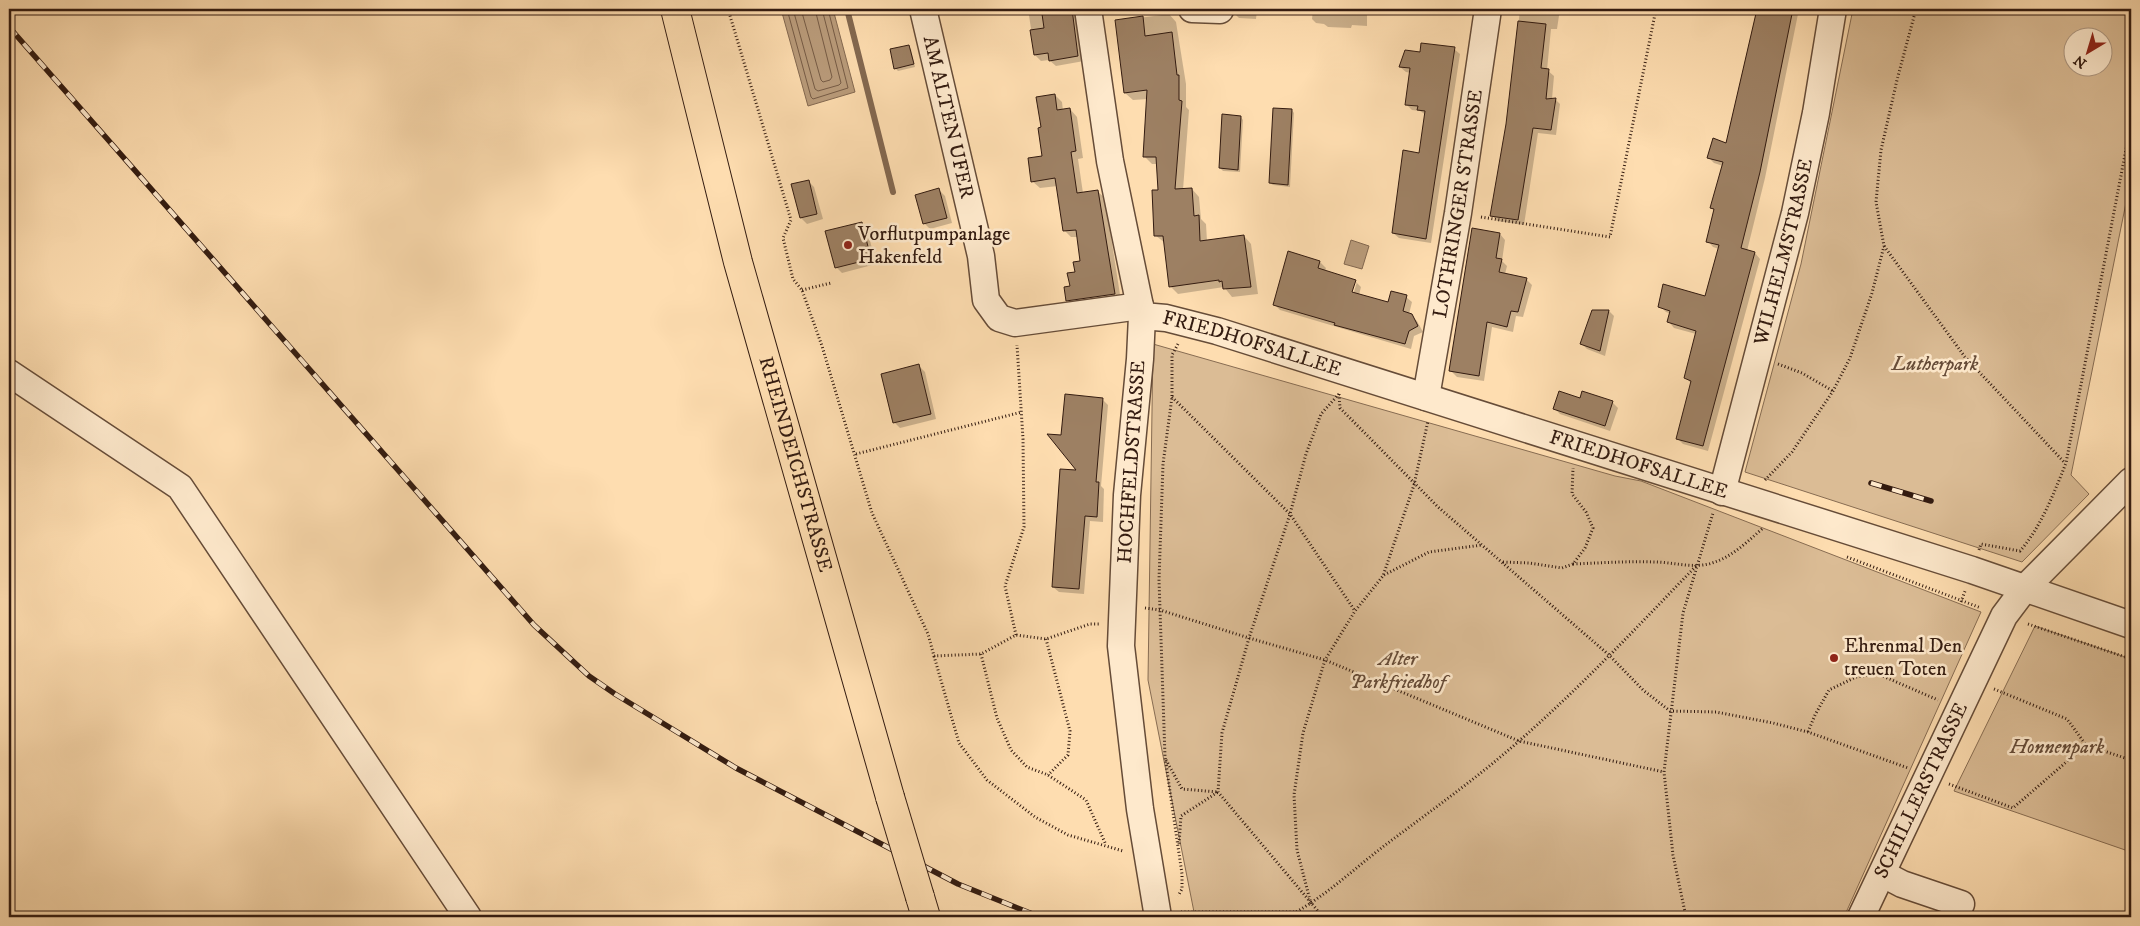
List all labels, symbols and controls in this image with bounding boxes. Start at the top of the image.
north arrow [2062,28,2112,78]
street label: AM ALTEN UFER [917,33,980,201]
text: N [2070,51,2091,72]
street label: LOTHRINGER STRASSE [1427,88,1489,320]
street label: WILHELMSTRASSE [1748,156,1819,349]
place label: Vorflutpumpanlage Hakenfeld [857,222,1010,270]
marker: Vorflutpumpanlage Hakenfeld [842,239,854,251]
street label: FRIEDHOFSALLEE [1160,305,1345,382]
park label: Lutherpark [1891,352,1979,377]
street label: RHEINDEICHSTRASSE [753,354,838,575]
street label: HOCHFELDSTRASSE [1112,360,1152,564]
street label: FRIEDHOFSALLEE [1546,425,1731,504]
place label: Ehrenmal Den treuen Toten [1844,634,1963,682]
park label: Alter Parkfriedhof [1350,647,1450,695]
marker: Ehrenmal Den treuen Toten [1828,652,1840,664]
street label: SCHILLERSTRASSE [1869,698,1974,883]
park label: Honnenpark [2009,735,2105,760]

